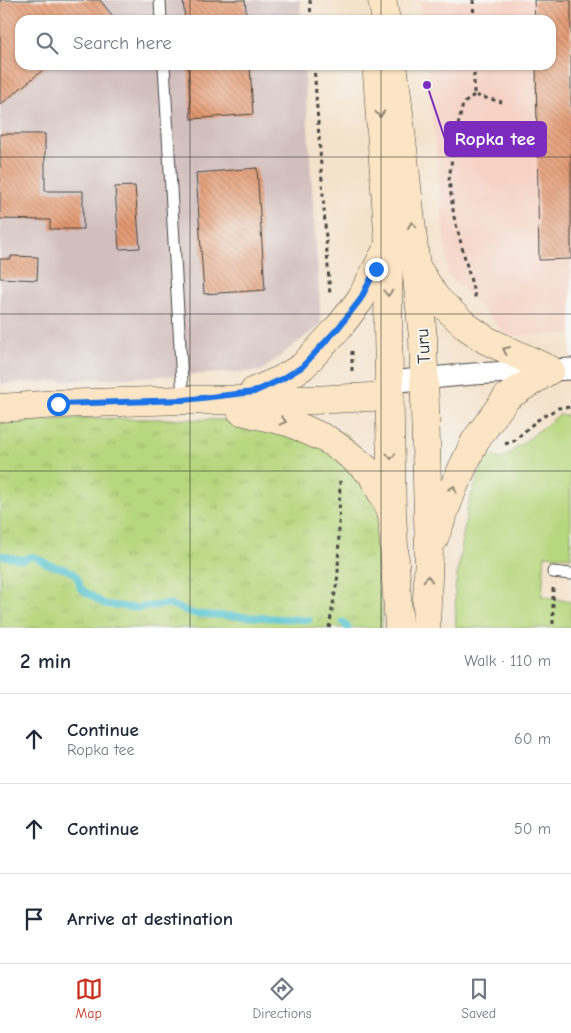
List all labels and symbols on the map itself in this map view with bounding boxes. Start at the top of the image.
one-way arrow [374,110,385,118]
callout: Ropka tee [445,122,546,156]
text: Ropka tee [455,128,535,150]
one-way arrow [407,221,418,229]
route end [365,258,388,281]
one-way arrow [383,290,393,298]
street label: Turu [412,328,435,364]
one-way arrow [502,345,511,356]
route start [47,393,70,416]
one-way arrow [278,415,286,425]
one-way arrow [386,452,397,460]
one-way arrow [447,485,457,494]
one-way arrow [423,575,434,583]

